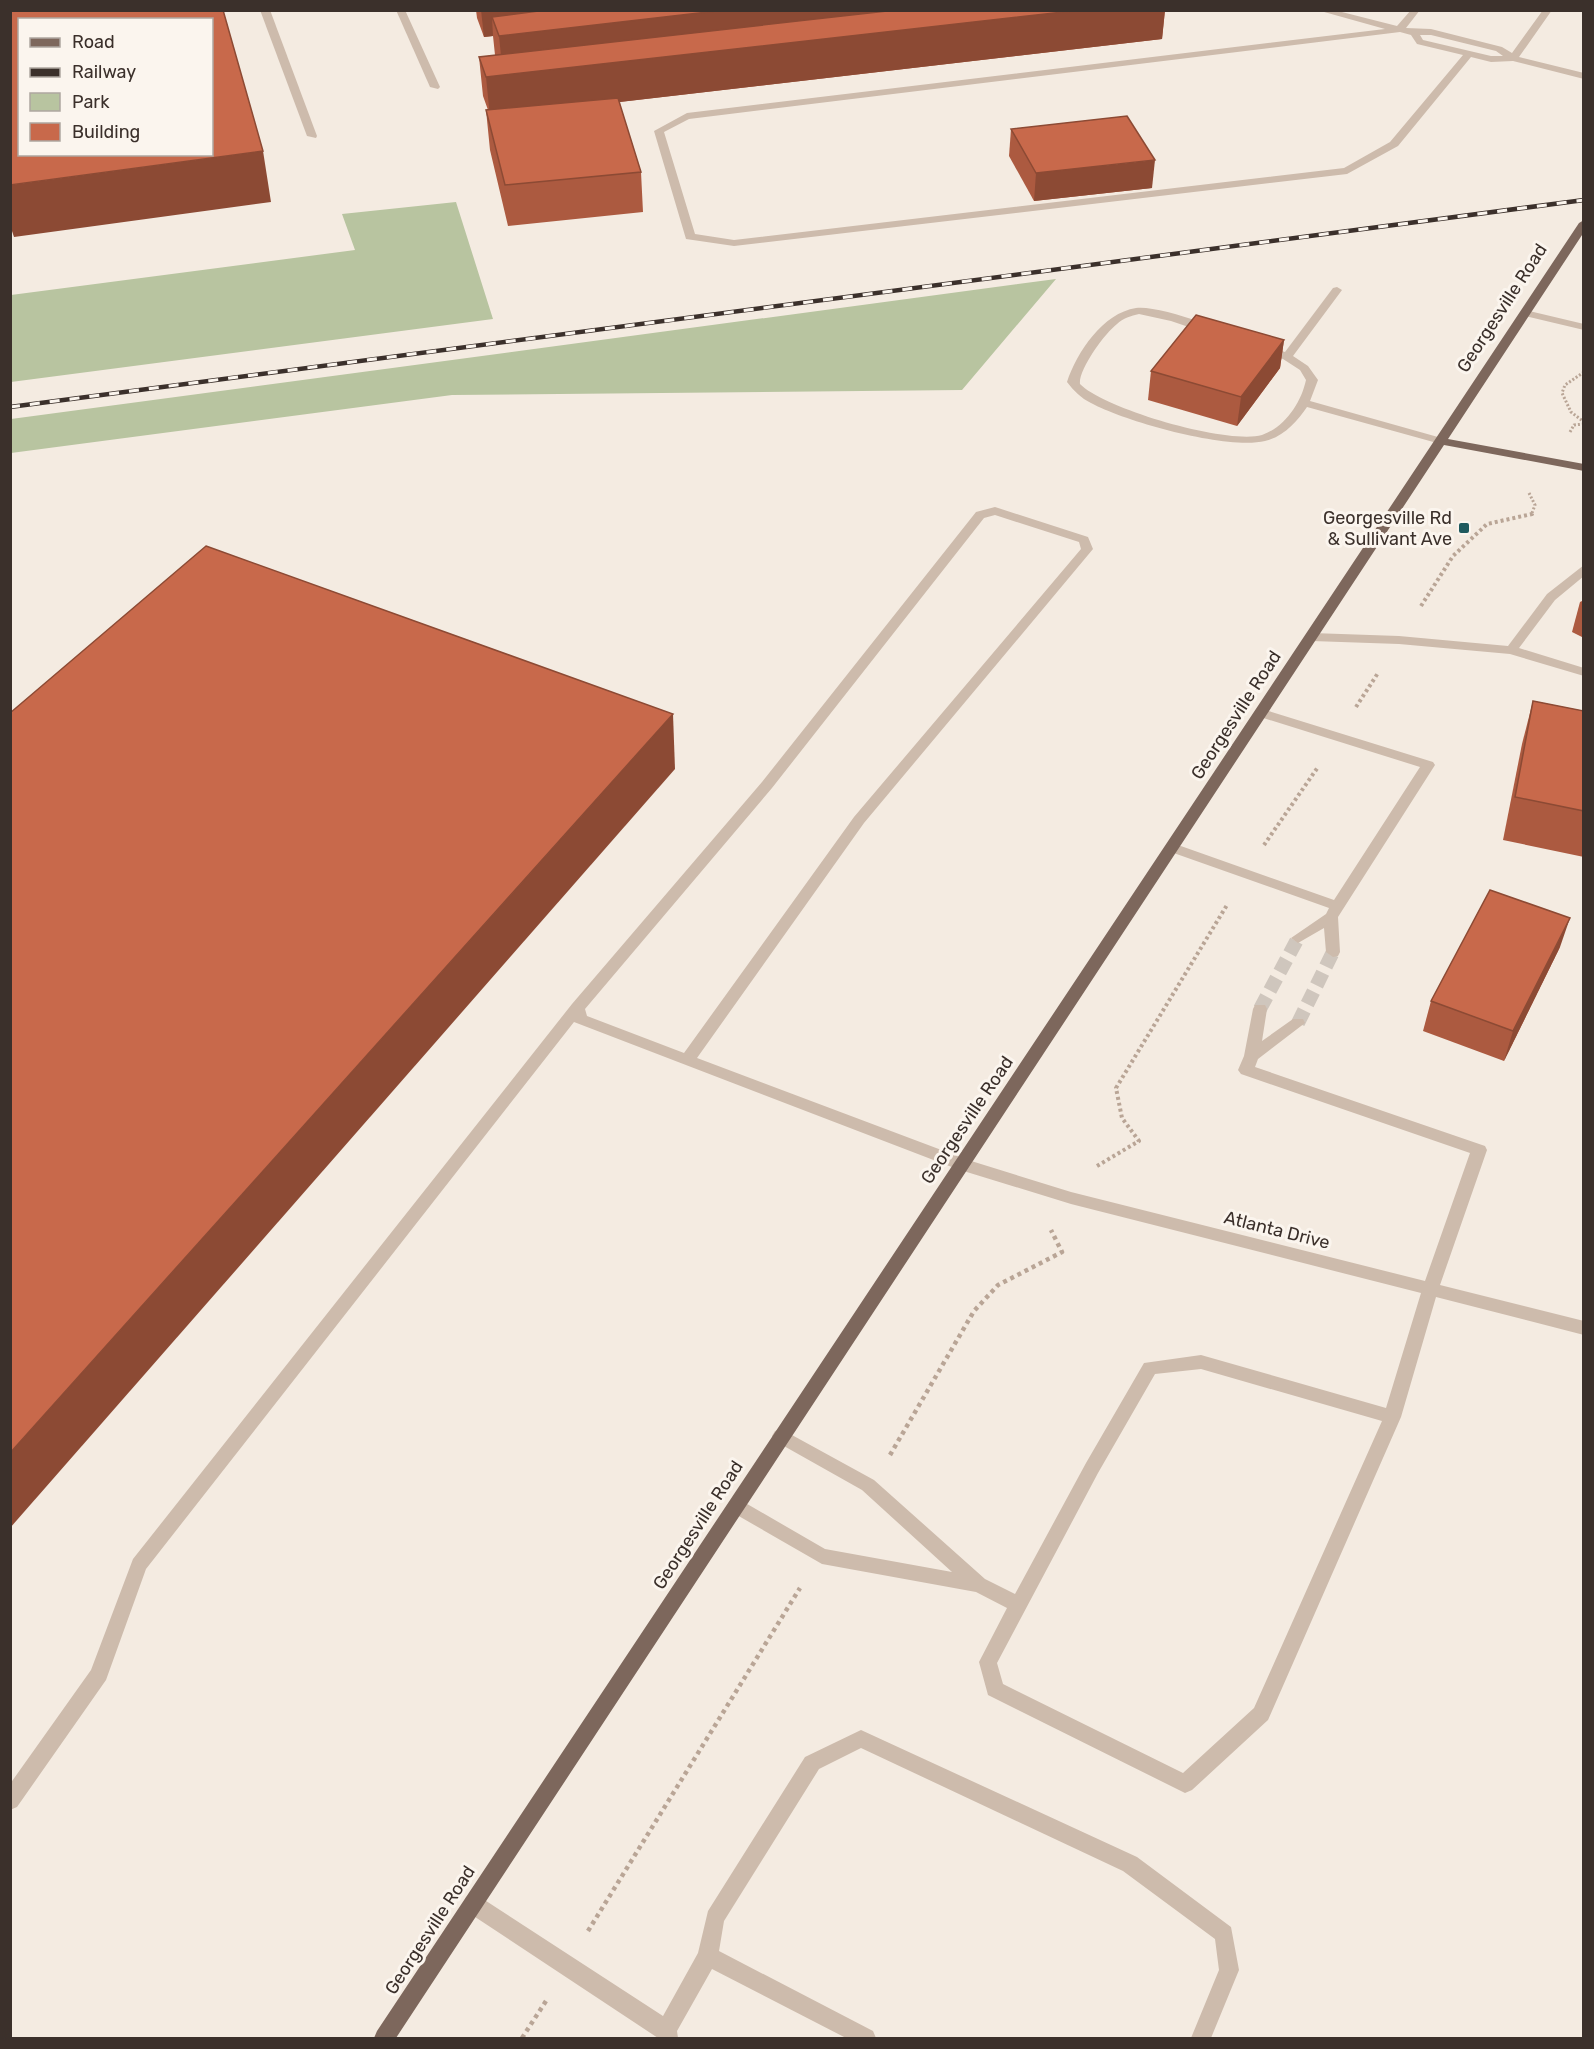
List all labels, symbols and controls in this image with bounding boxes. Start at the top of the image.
legend [18,18,213,156]
text: Road [72,31,115,53]
text: Railway [72,61,136,83]
text: Park [72,91,110,113]
text: Building [72,121,140,143]
street label: Georgesville Road [1452,239,1552,377]
place label: Georgesville Rd & Sullivant Ave [1323,507,1452,550]
marker: Georgesville Rd & Sullivant Ave [1457,521,1471,535]
street label: Georgesville Road [1186,646,1286,784]
street label: Georgesville Road [916,1052,1018,1188]
street label: Atlanta Drive [1222,1206,1332,1254]
street label: Georgesville Road [648,1456,748,1594]
street label: Georgesville Road [380,1861,480,1999]

